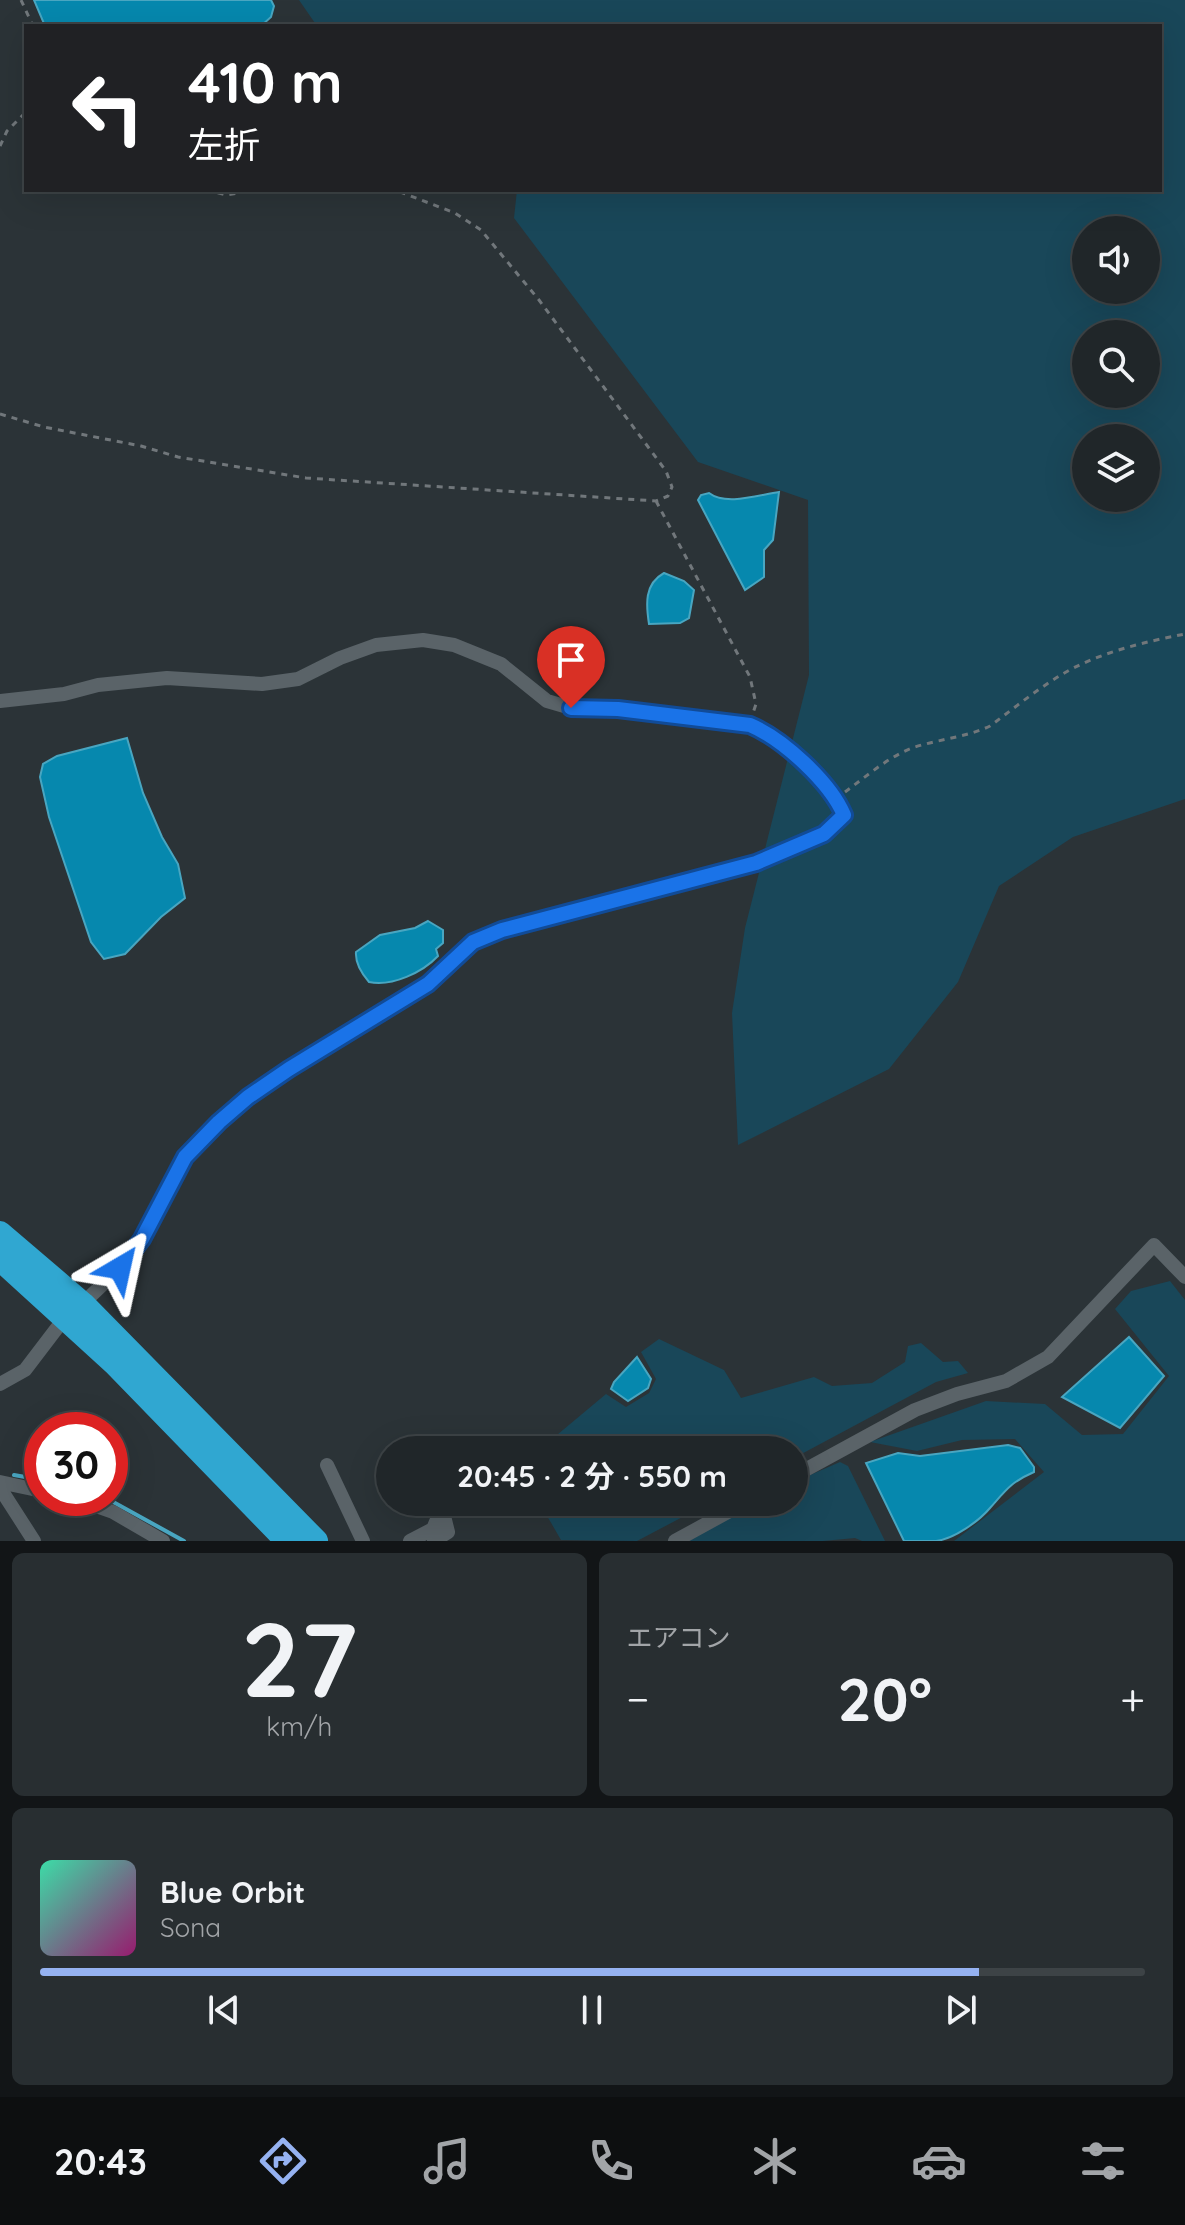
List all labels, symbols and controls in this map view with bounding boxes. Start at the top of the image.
text: 410 m [188,47,343,117]
icon: left [56,56,160,160]
text: 左折 [188,122,260,167]
map controls [1072,216,1160,512]
button: sound [1072,216,1160,304]
button: search [1072,320,1160,408]
button: layers [1072,424,1160,512]
pin [537,626,605,708]
icon: arrive [549,638,593,682]
position arrow [78,1226,162,1310]
speed limit sign: 30 [24,1412,128,1516]
text: 20:45 · 2 分 · 550 m [457,1457,727,1495]
text: 27 [241,1593,357,1723]
text: エアコン [627,1621,731,1654]
text: 20° [838,1661,932,1736]
text: − [627,1671,649,1726]
text: + [1120,1671,1145,1726]
text: km/h [266,1710,332,1743]
text: Blue Orbit [160,1873,305,1911]
text: Sona [160,1911,221,1944]
icon: previous [202,1988,246,2032]
icon: pause [570,1988,614,2032]
icon: next [939,1988,983,2032]
icon: directions [255,2133,311,2189]
icon: music [419,2133,475,2189]
icon: phone [583,2133,639,2189]
icon: climate [747,2133,803,2189]
icon: car [911,2133,967,2189]
icon: filters [1075,2133,1131,2189]
text: 20:43 [54,2139,147,2184]

